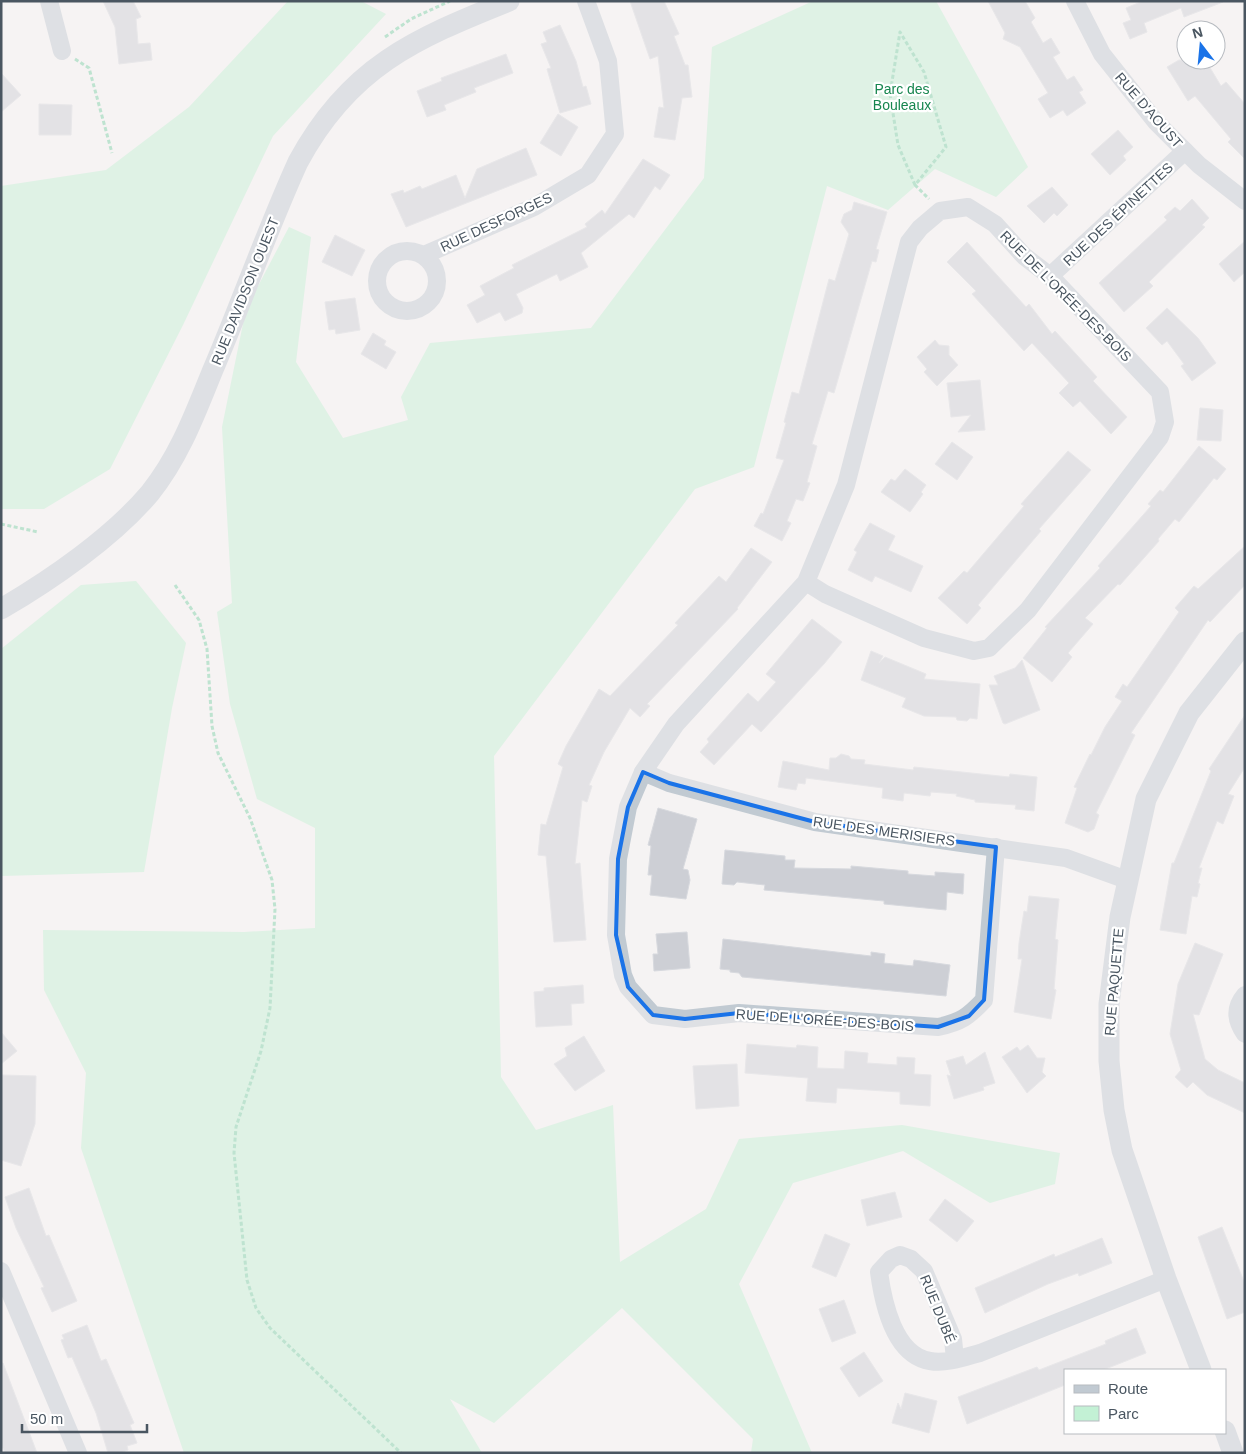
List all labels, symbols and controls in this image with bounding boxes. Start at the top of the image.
north arrow [1176,20,1226,70]
text: N [1190,23,1204,42]
street label: RUE D'AOUST [1112,69,1186,151]
park label: Parc des Bouleaux [873,81,931,113]
street label: RUE DES ÉPINETTES [1060,159,1176,269]
street label: RUE DESFORGES [438,189,554,255]
street label: RUE DAVIDSON OUEST [208,215,282,367]
street label: RUE DE L'ORÉE-DES-BOIS [997,227,1135,365]
street label: RUE DES MERISIERS [812,813,956,849]
street label: RUE PAQUETTE [1101,928,1127,1036]
street label: RUE DE L'ORÉE-DES-BOIS [735,1006,915,1034]
street label: RUE DUBÉ [917,1272,959,1346]
legend [1064,1369,1226,1434]
text: Route [1108,1380,1148,1397]
scale bar [22,1402,148,1434]
text: Parc [1108,1405,1139,1422]
text: 50 m [30,1410,63,1427]

